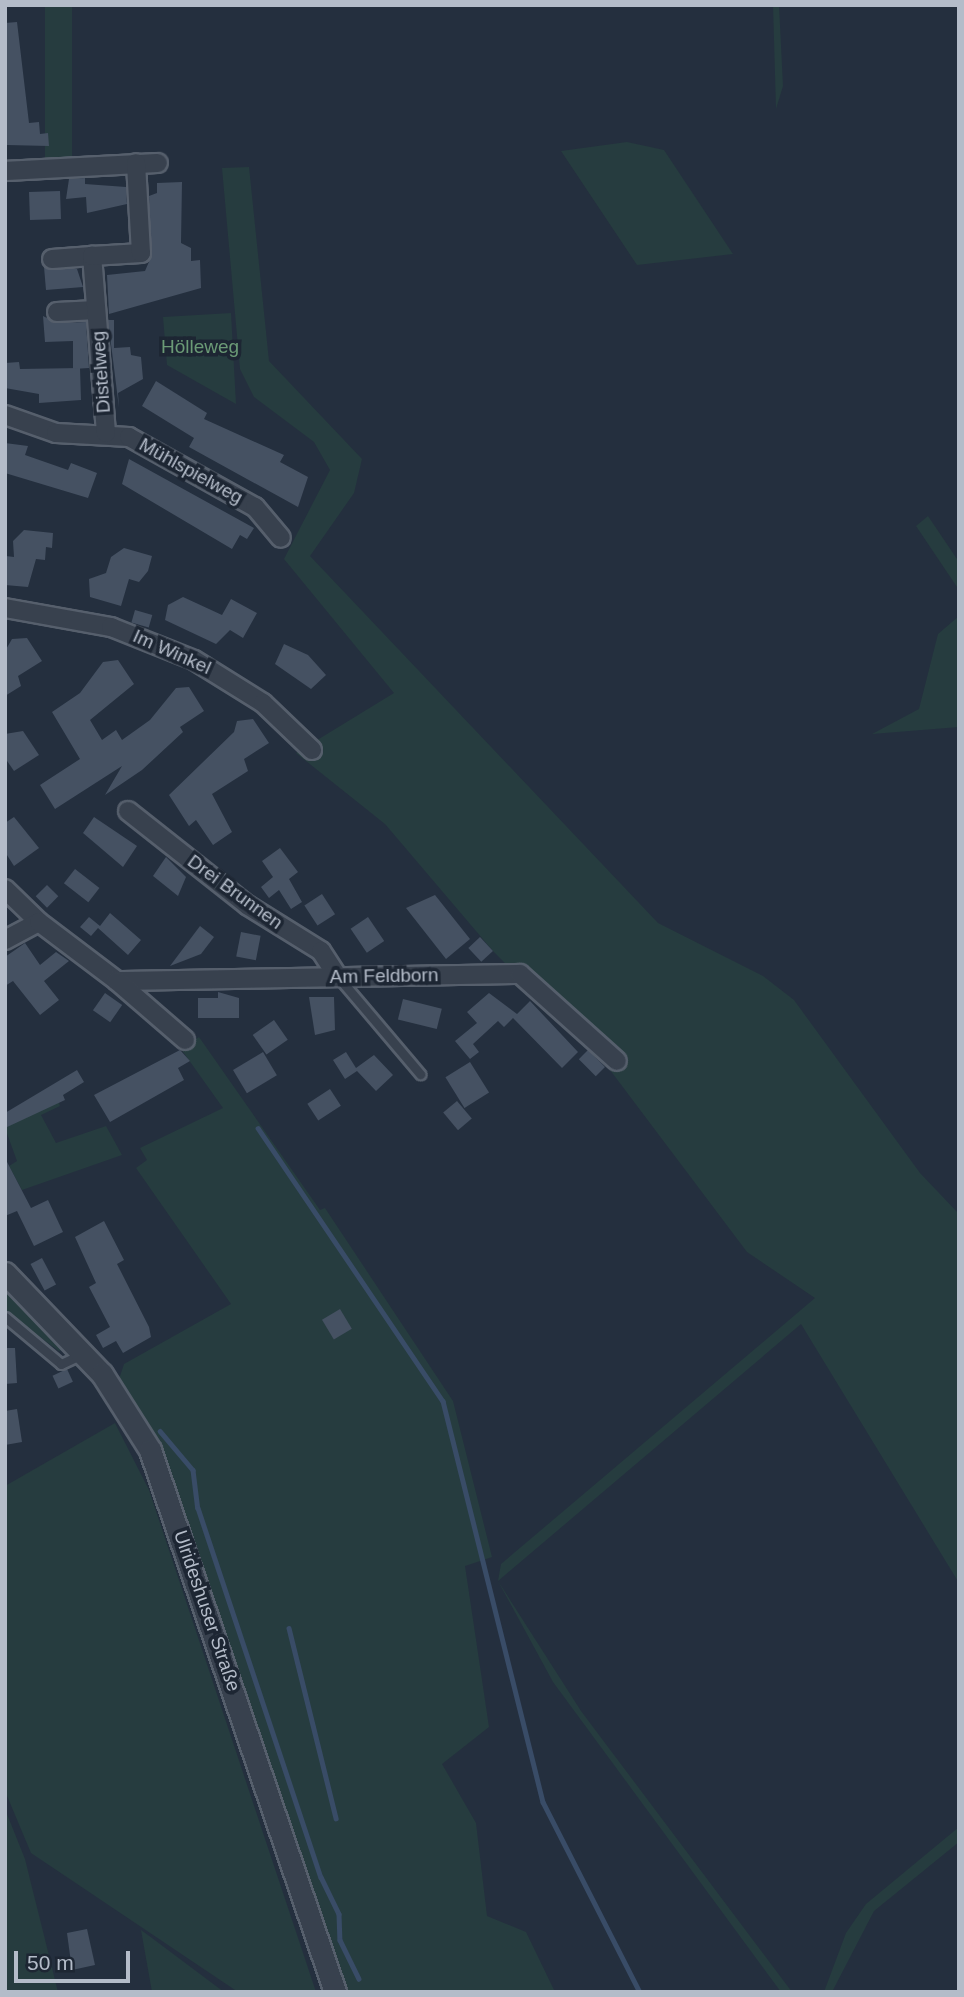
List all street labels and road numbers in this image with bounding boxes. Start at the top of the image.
street label: Distelweg [87,330,115,414]
street label: Mühlspielweg [135,433,247,509]
street label: Im Winkel [129,625,215,679]
street label: Drei Brunnen [183,850,287,934]
street label: Am Feldborn [329,964,439,988]
street label: Ulrideshuser Straße [169,1527,245,1695]

